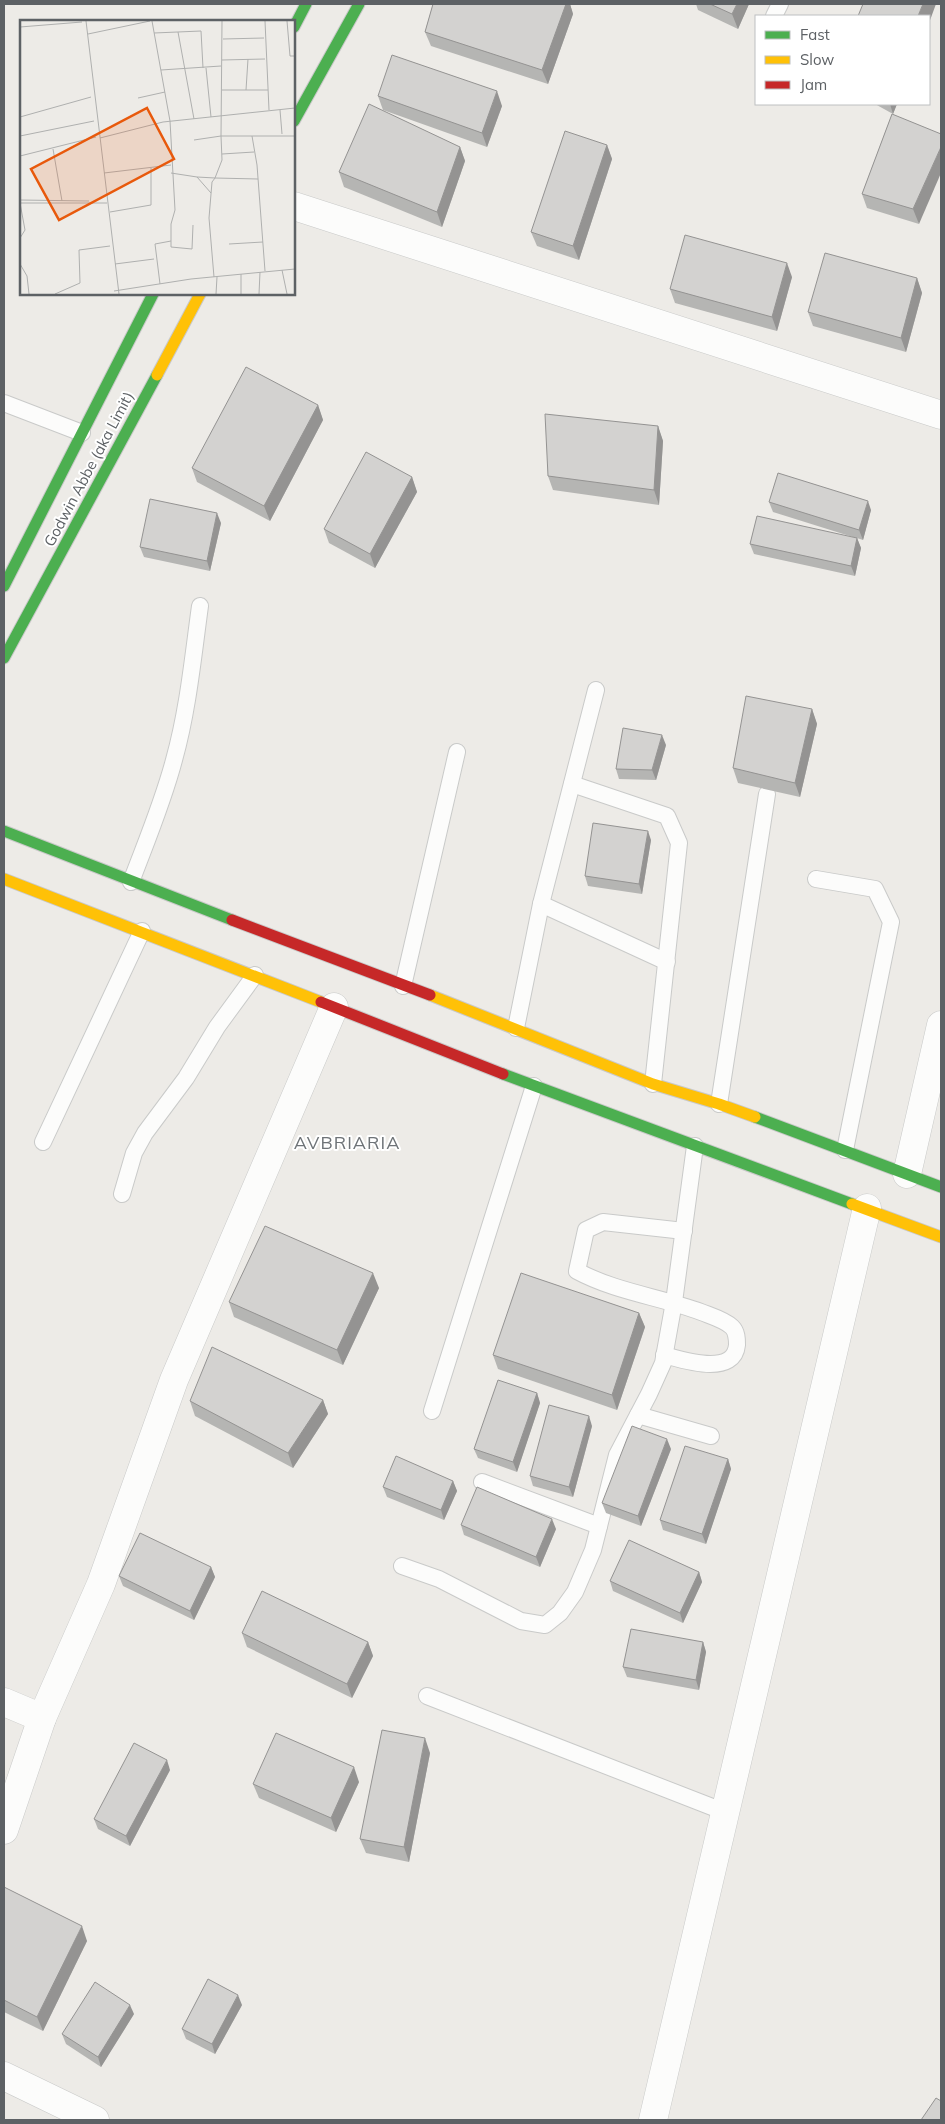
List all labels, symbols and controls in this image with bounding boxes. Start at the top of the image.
legend [755,15,930,105]
inset map [20,20,295,295]
text: Fast [800,25,830,44]
text: Slow [800,50,834,69]
text: Jam [800,75,827,94]
street label: Godwin Abbe (aka Limit) [40,388,138,550]
district label: AVBRIARIA [294,1131,400,1154]

